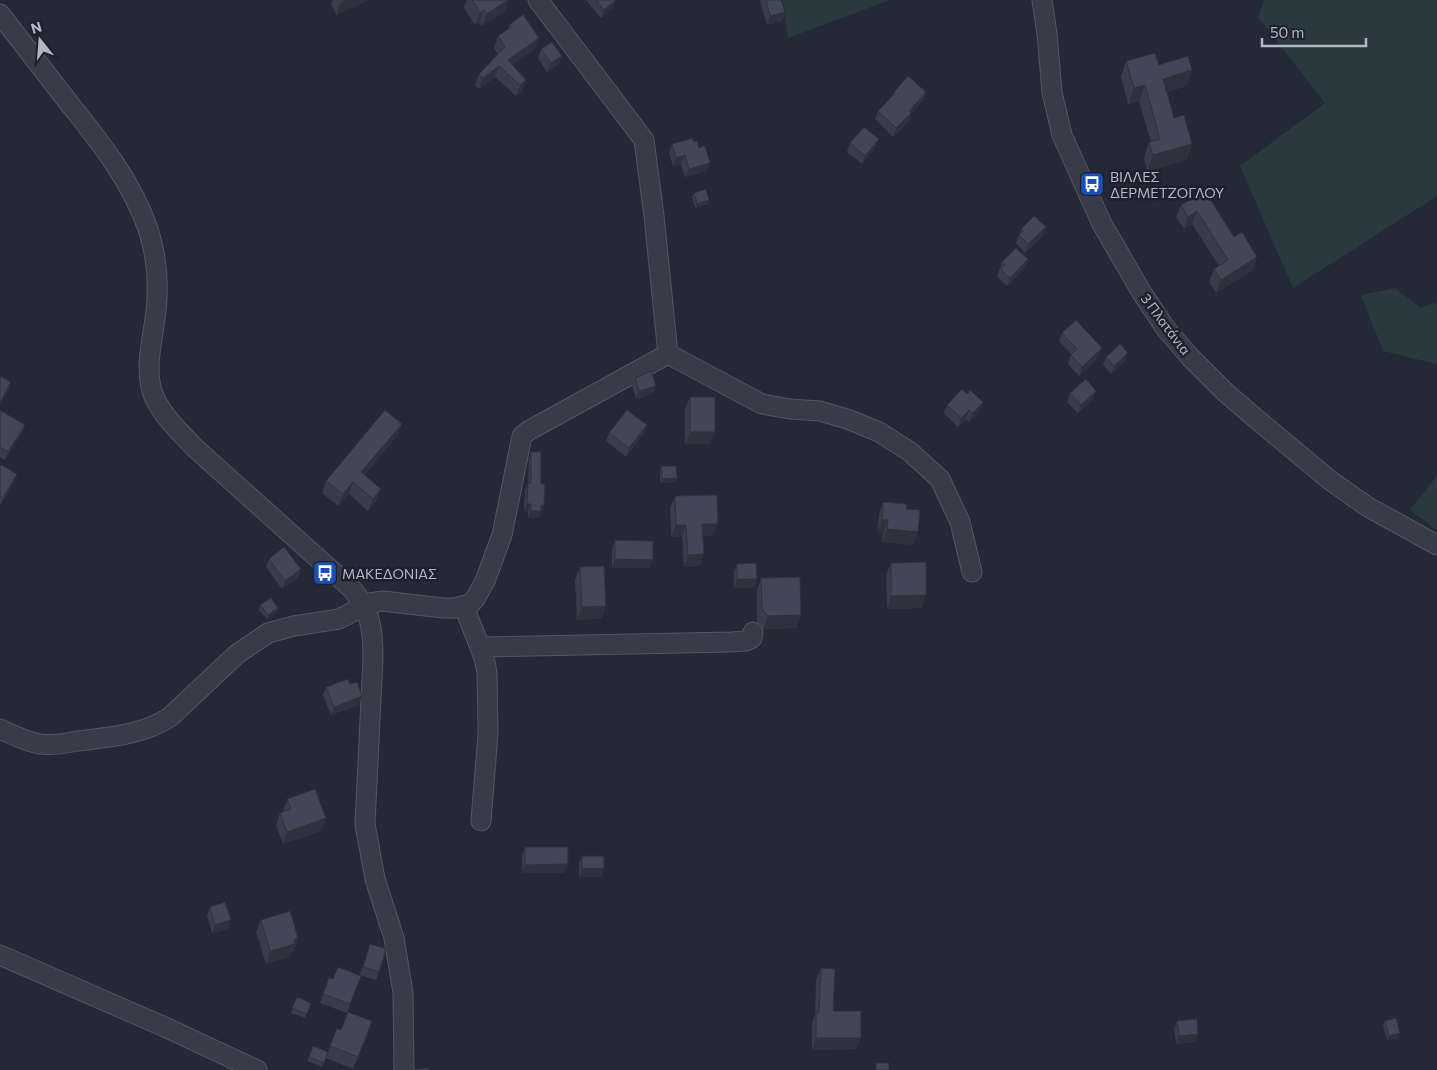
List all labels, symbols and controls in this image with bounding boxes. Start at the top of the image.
north arrow [15,15,65,65]
scale bar [1262,15,1366,47]
text: N [29,17,44,37]
text: 50 m [1270,23,1304,41]
place label: ΒΙΛΛΕΣ ΔΕΡΜΕΤΖΟΓΛΟΥ [1110,168,1224,201]
bus stop icon: ΒΙΛΛΕΣ ΔΕΡΜΕΤΖΟΓΛΟΥ [1079,171,1105,197]
street label: 3 Πλατάνια [1138,290,1194,358]
bus stop icon: ΜΑΚΕΔΟΝΙΑΣ [312,560,338,586]
place label: ΜΑΚΕΔΟΝΙΑΣ [342,565,437,582]

